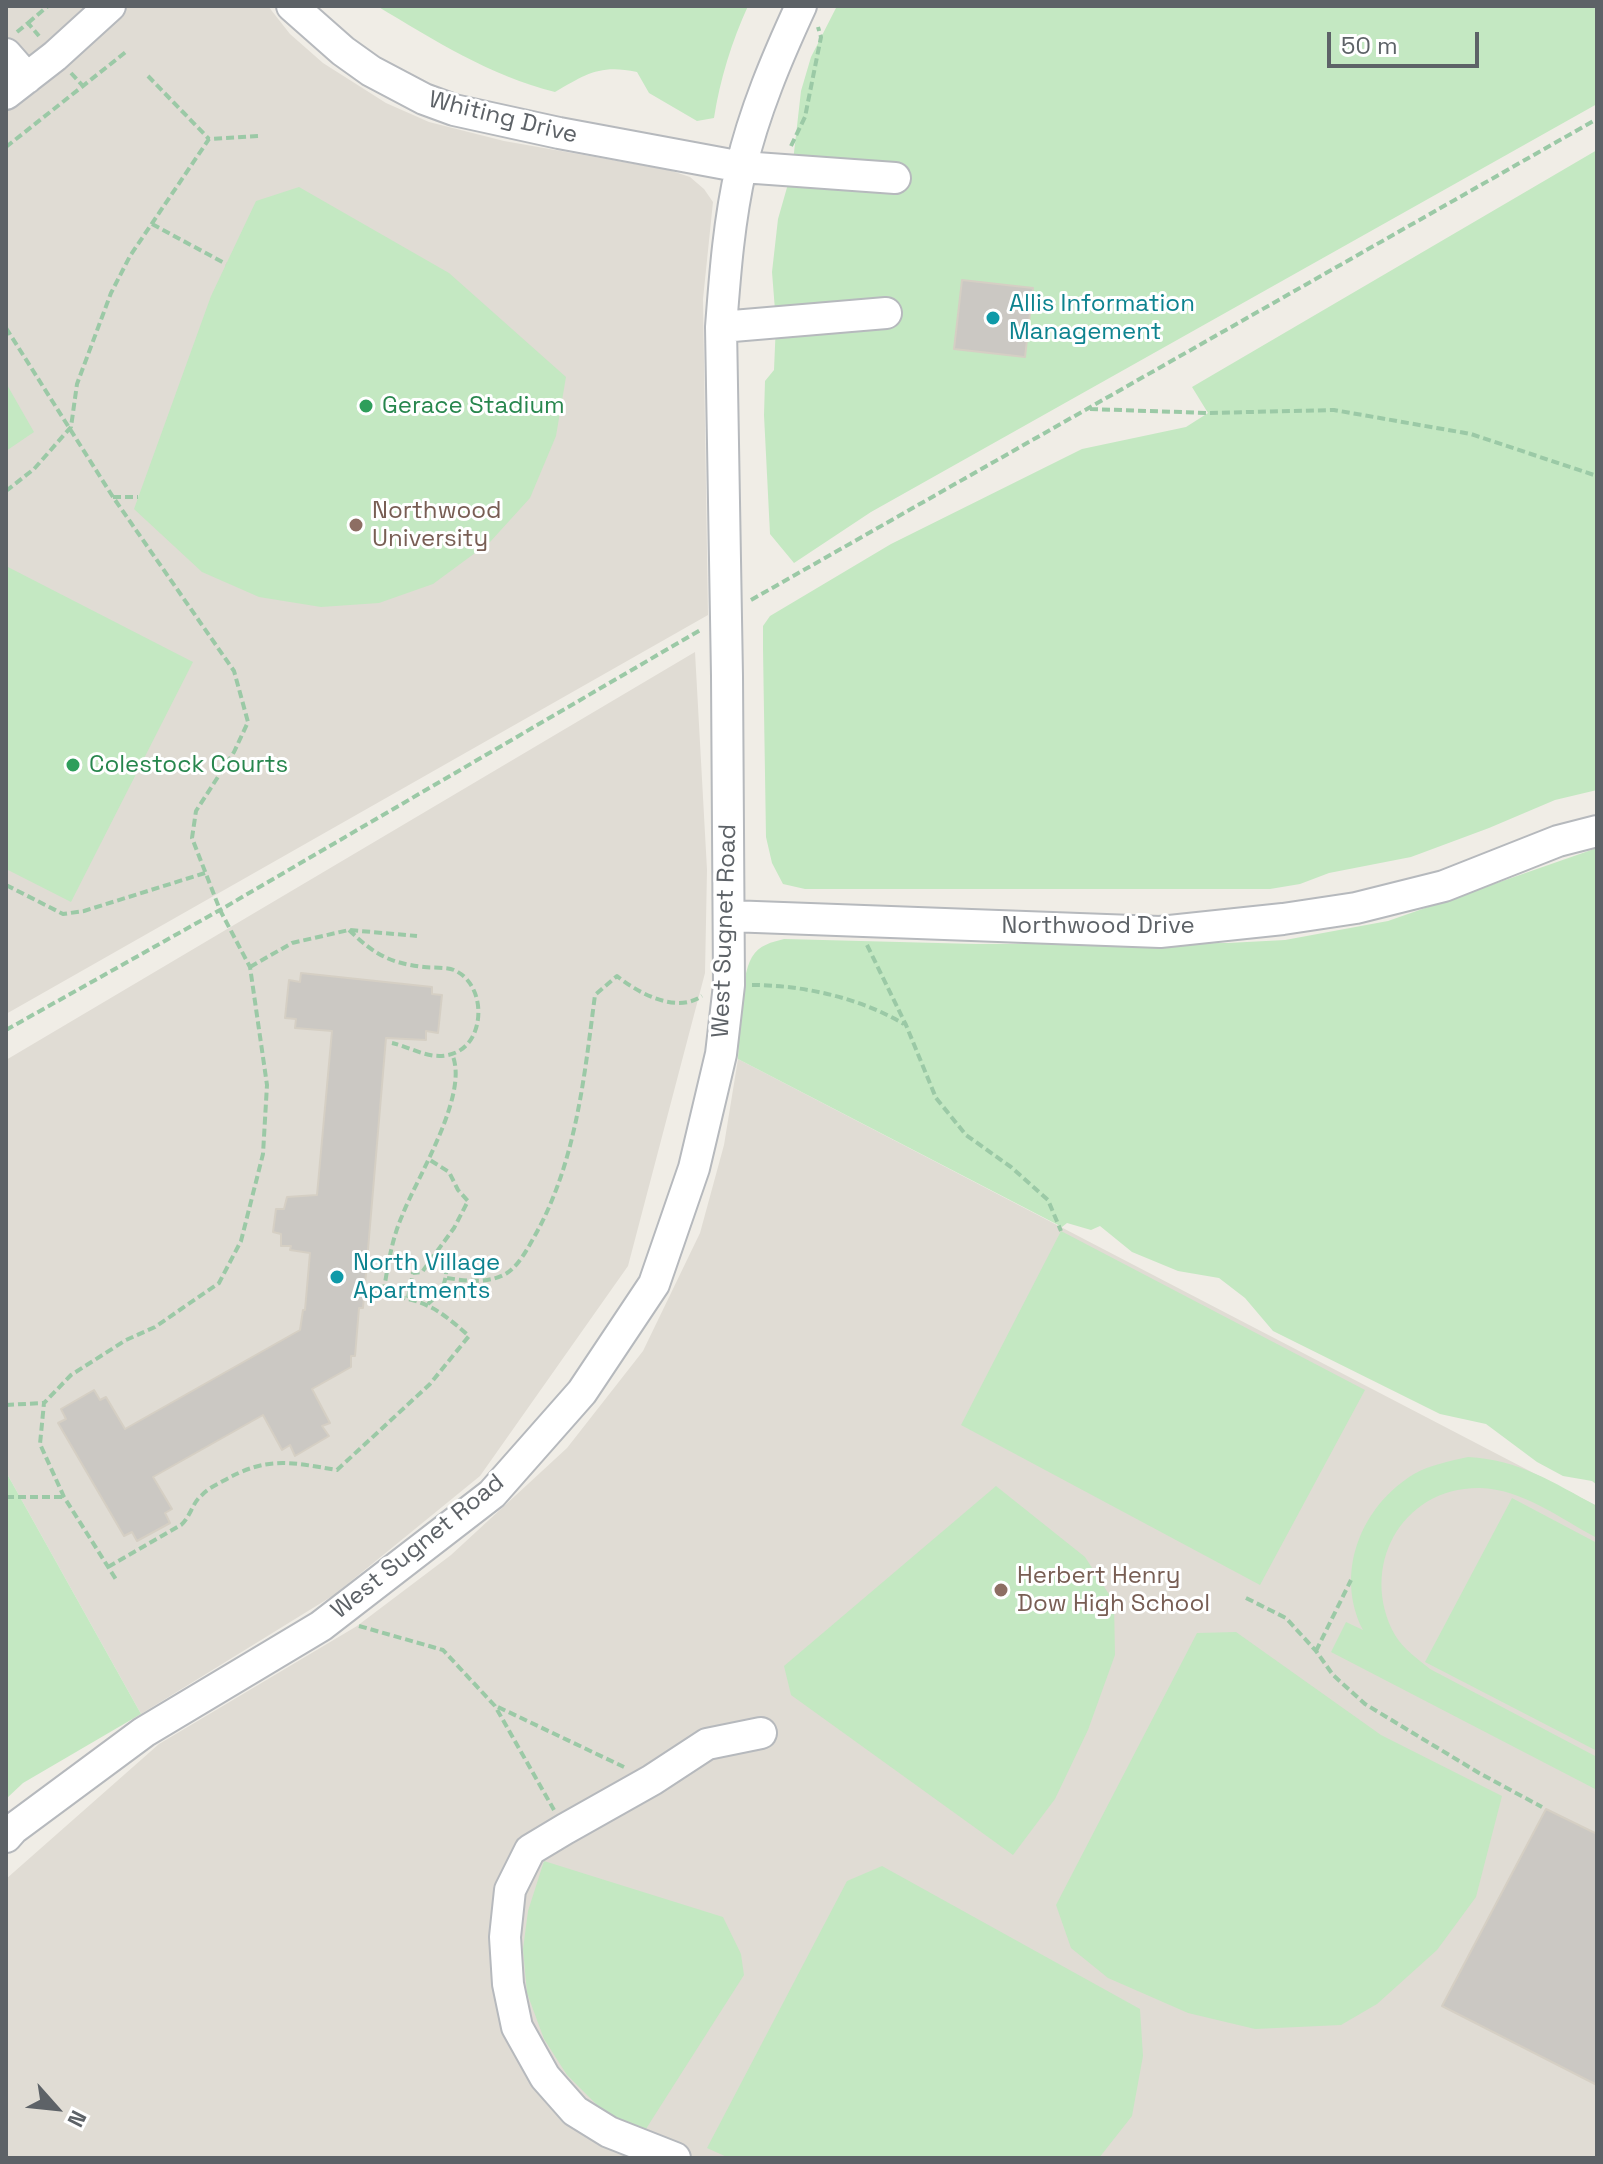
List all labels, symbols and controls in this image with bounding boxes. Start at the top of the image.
scale bar [1331,16,1483,66]
text: 50 m [1341,30,1398,61]
street label: Whiting Drive [426,86,580,150]
place label: Allis Information Management [1009,290,1195,346]
marker: Allis Information Management [984,309,1002,327]
place label: Gerace Stadium [382,392,565,420]
marker: Gerace Stadium [357,397,375,415]
place label: Northwood University [372,497,502,553]
marker: Northwood University [347,516,365,534]
place label: Colestock Courts [89,751,288,779]
marker: Colestock Courts [64,756,82,774]
street label: West Sugnet Road [707,824,743,1038]
street label: Northwood Drive [1001,912,1195,940]
place label: North Village Apartments [353,1249,500,1305]
marker: North Village Apartments [328,1268,346,1286]
street label: West Sugnet Road [326,1469,510,1625]
place label: Herbert Henry Dow High School [1017,1562,1210,1618]
marker: Herbert Henry Dow High School [992,1581,1010,1599]
north arrow [16,2068,96,2148]
text: N [62,2106,93,2132]

